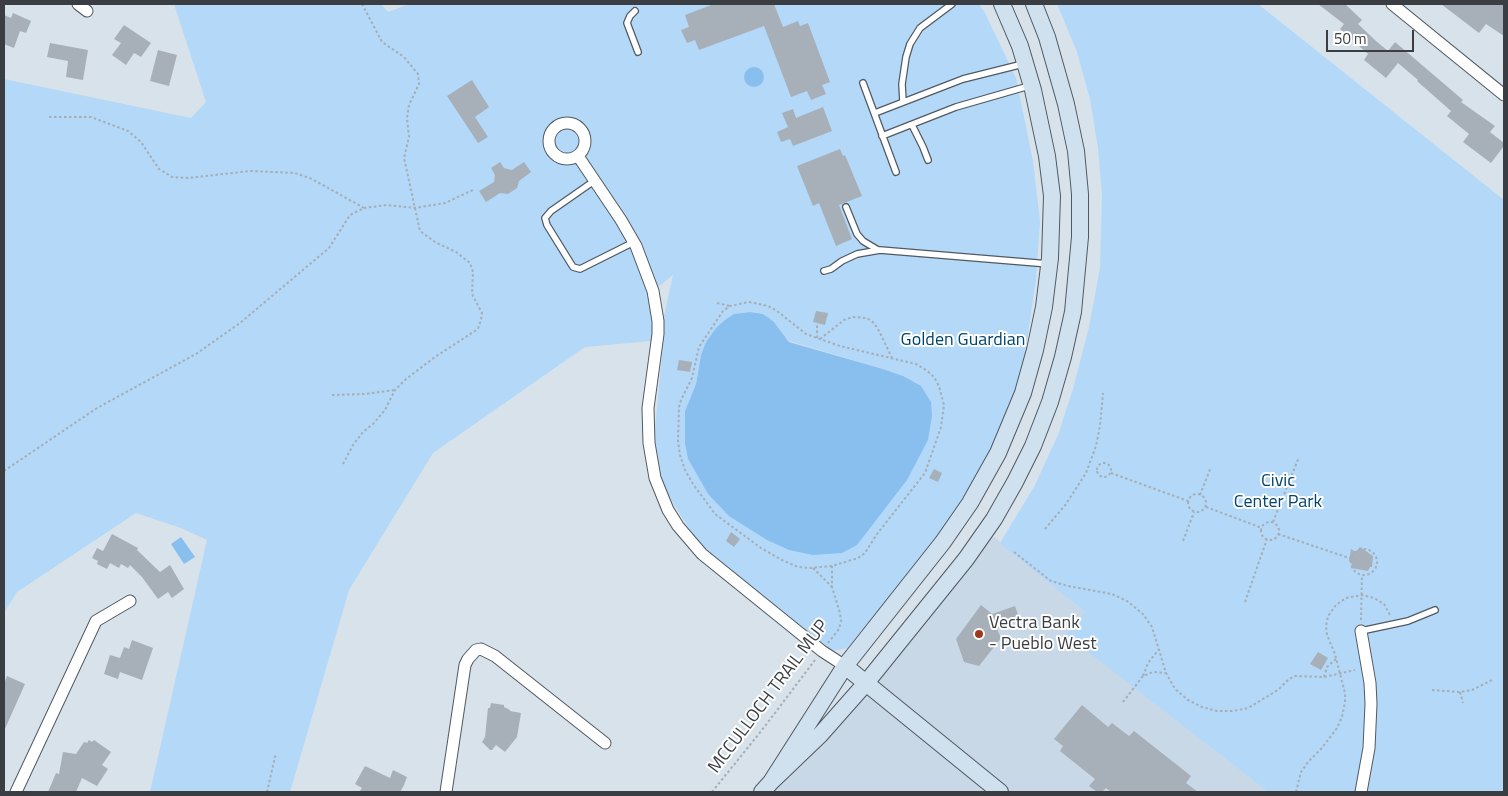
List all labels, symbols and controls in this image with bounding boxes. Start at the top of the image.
scale bar [1328,20,1416,52]
text: 50 m [1334,27,1367,50]
park label: Golden Guardian [901,330,1025,352]
park label: Civic Center Park [1234,471,1322,514]
place label: Vectra Bank - Pueblo West [989,613,1097,656]
street label: MCCULLOCH TRAIL MUP [704,616,834,778]
marker: Vectra Bank - Pueblo West [973,628,985,640]

